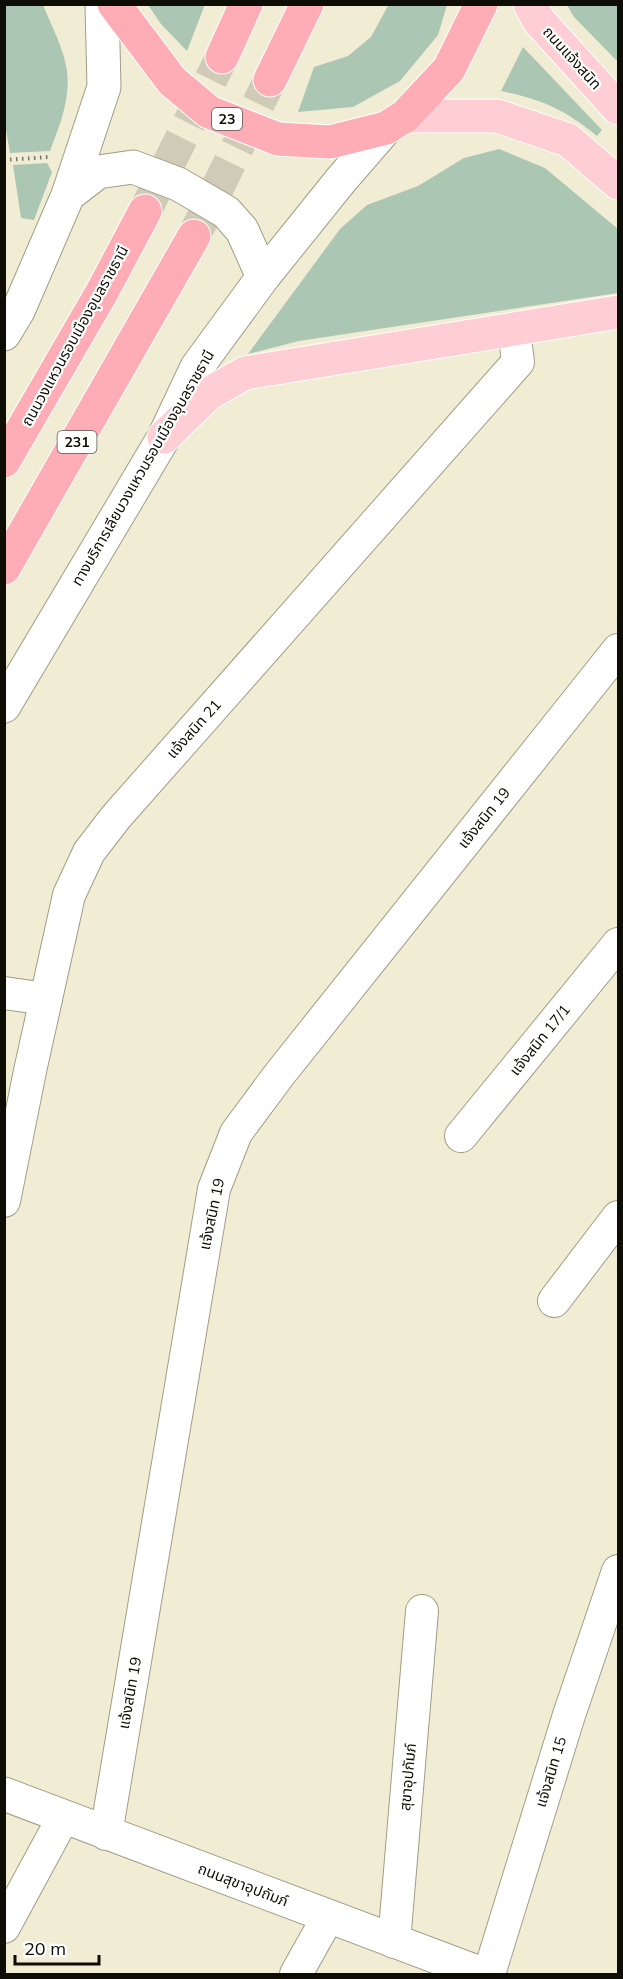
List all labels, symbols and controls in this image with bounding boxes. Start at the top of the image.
street label: ถนนแจ้งสนิท [539,22,606,93]
road number: 23 [212,108,242,130]
street label: ถนนวงแหวนรอบเมืองอุบลราชธานี [17,242,132,429]
street label: ทางบริการเลียบวงแหวนรอบเมืองอุบลราชธานี [67,347,218,589]
road number: 231 [58,431,97,453]
street label: แจ้งสนิท 21 [162,695,225,762]
street label: แจ้งสนิท 19 [453,783,514,852]
street label: แจ้งสนิท 17/1 [505,1000,574,1079]
street label: แจ้งสนิท 19 [195,1176,228,1252]
street label: แจ้งสนิท 19 [114,1655,145,1730]
street label: แจ้งสนิท 15 [531,1734,570,1810]
street label: สุขาอุปกัมภ์ [395,1742,420,1812]
street label: ถนนสุขาอุปถัมภ์ [195,1859,291,1910]
scale bar [15,1928,99,1966]
text: 20 m [24,1937,66,1960]

